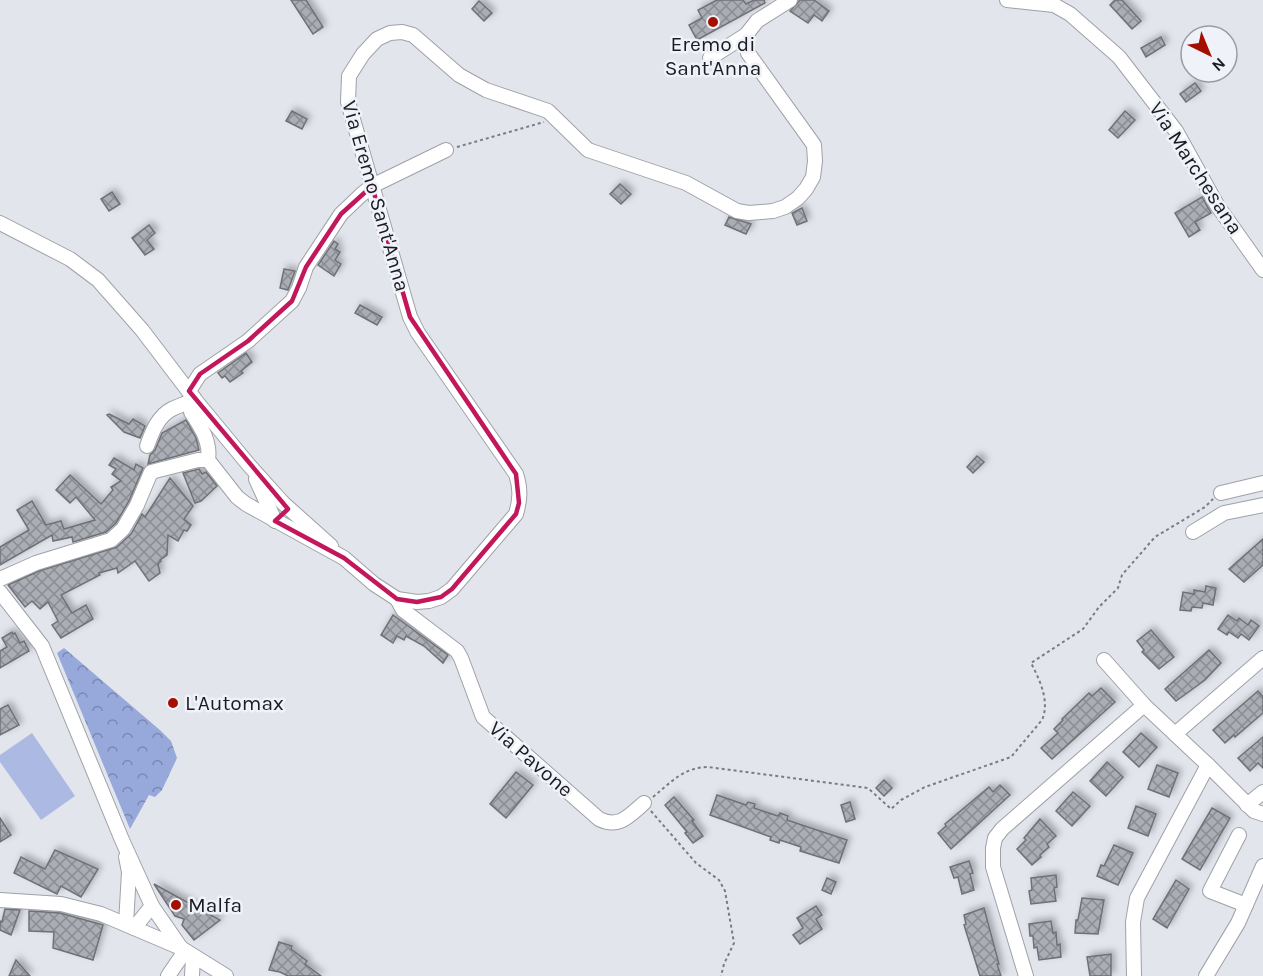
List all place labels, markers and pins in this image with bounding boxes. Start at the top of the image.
marker: Eremo di Sant'Anna [706,15,720,29]
place label: Eremo di Sant'Anna [665,32,761,80]
place label: L'Automax [185,691,284,715]
marker: L'Automax [166,696,180,710]
place label: Malfa [188,893,242,917]
marker: Malfa [169,898,183,912]

